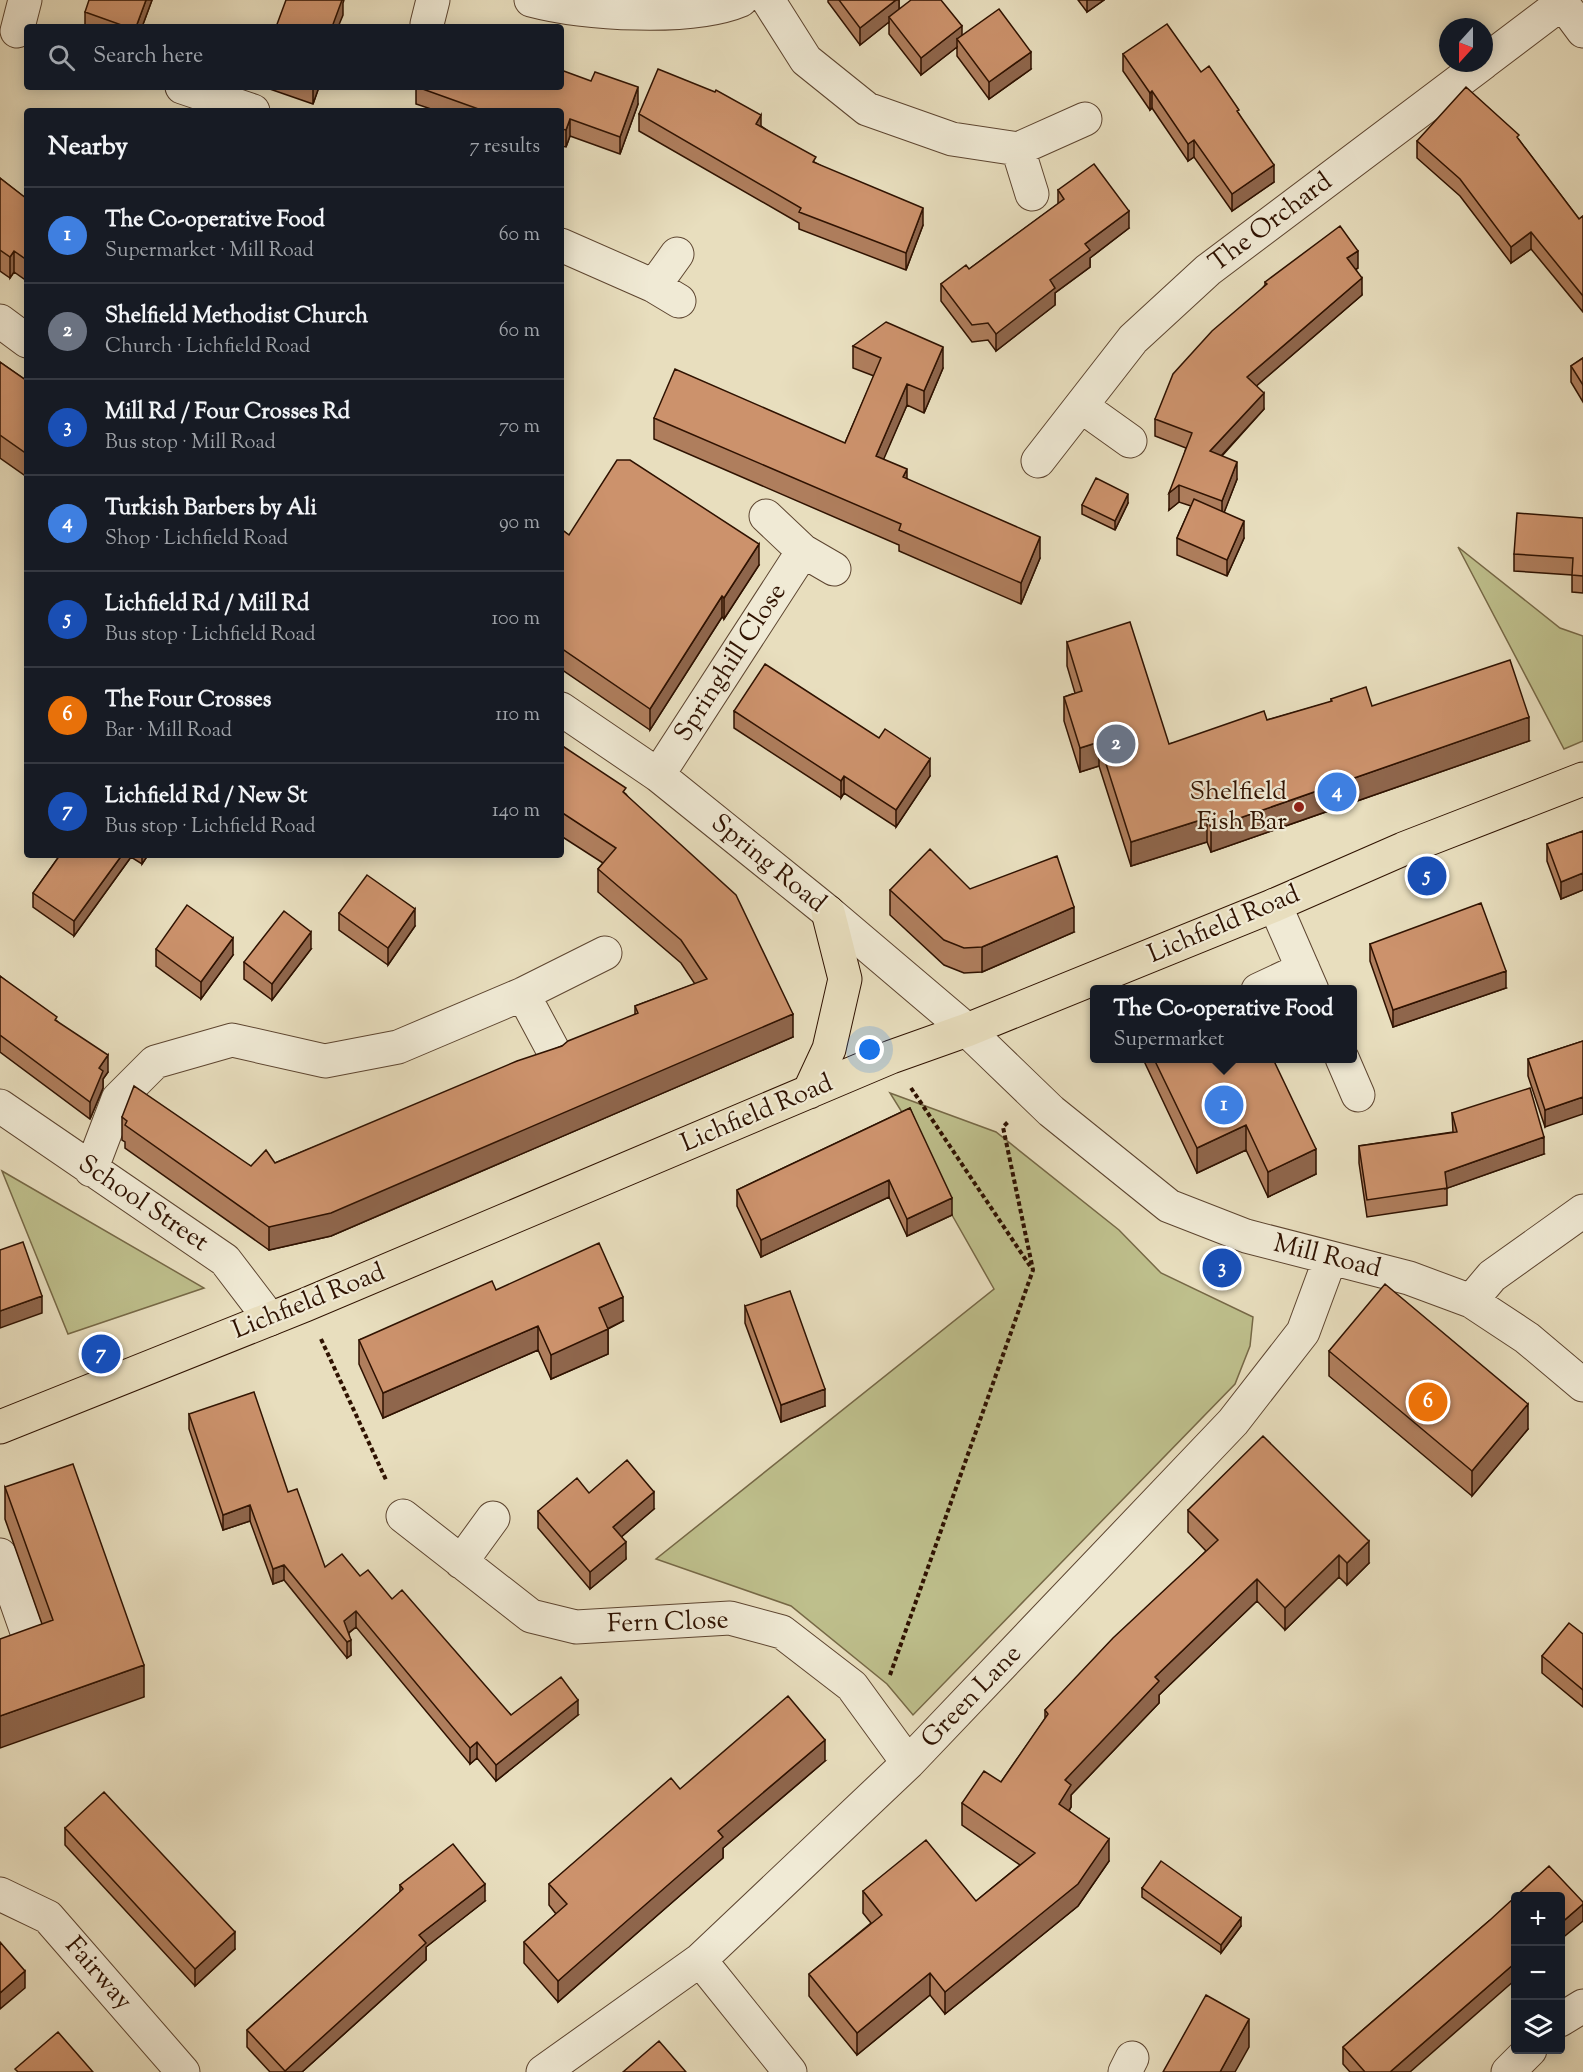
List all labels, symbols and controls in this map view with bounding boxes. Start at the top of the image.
north arrow [1439,18,1493,72]
search box [24,24,564,90]
icon: search [45,41,78,74]
text: Search here [93,41,203,73]
text: Nearby [48,129,128,166]
text: 7 results [469,133,540,162]
street label: The Orchard [1202,164,1341,282]
text: The Co-operative Food [105,205,325,237]
text: 1 [64,221,71,250]
text: 60 m [499,221,540,250]
text: Supermarket · Mill Road [105,237,314,266]
text: Shelfield Methodist Church [105,301,368,333]
text: 2 [63,317,72,346]
text: 60 m [499,317,540,346]
text: Church · Lichfield Road [105,333,310,362]
text: Mill Rd / Four Crosses Rd [105,397,350,429]
text: 3 [63,413,72,442]
text: 70 m [499,413,540,442]
text: Bus stop · Mill Road [105,429,276,458]
text: Turkish Barbers by Ali [105,493,317,525]
text: 4 [62,509,73,538]
text: 90 m [499,509,540,538]
text: Shop · Lichfield Road [105,525,288,554]
street label: Springhill Close [666,577,796,749]
text: Lichfield Rd / Mill Rd [105,589,309,621]
text: 5 [64,605,71,634]
text: 100 m [491,605,540,634]
text: Bus stop · Lichfield Road [105,621,316,650]
text: The Four Crosses [105,685,272,717]
text: 6 [63,701,72,730]
text: 110 m [495,701,540,730]
text: Bar · Mill Road [105,717,232,746]
pin: 2 [1096,722,1136,766]
pin: 4 [1318,770,1356,814]
place label: Shelfield Fish Bar [1189,774,1287,841]
text: Lichfield Rd / New St [105,781,307,813]
text: 7 [62,797,73,826]
text: 140 m [492,797,540,826]
marker: Shelfield Fish Bar [1292,800,1306,814]
street label: Spring Road [702,806,834,922]
text: Bus stop · Lichfield Road [105,813,316,842]
pin: 5 [1408,854,1446,898]
street label: Lichfield Road [1142,876,1306,974]
popup [1090,985,1357,1063]
text: The Co-operative Food [1113,994,1334,1026]
text: Supermarket [1113,1026,1224,1055]
your location [855,1035,884,1064]
street label: Lichfield Road [675,1065,839,1163]
pin: 1 [1204,1082,1244,1128]
street label: School Street [70,1147,216,1261]
street label: Mill Road [1269,1226,1385,1288]
pin: 3 [1202,1246,1242,1290]
street label: Lichfield Road [227,1254,391,1349]
pin: 7 [82,1332,120,1376]
pin: 6 [1408,1380,1448,1424]
street label: Fern Close [607,1602,729,1644]
street label: Green Lane [913,1637,1031,1757]
map controls [1511,1892,1565,2054]
button: + [1511,1892,1565,1946]
street label: Fairway [55,1929,141,2019]
button: − [1511,1946,1565,2000]
button: layers [1511,2000,1565,2054]

